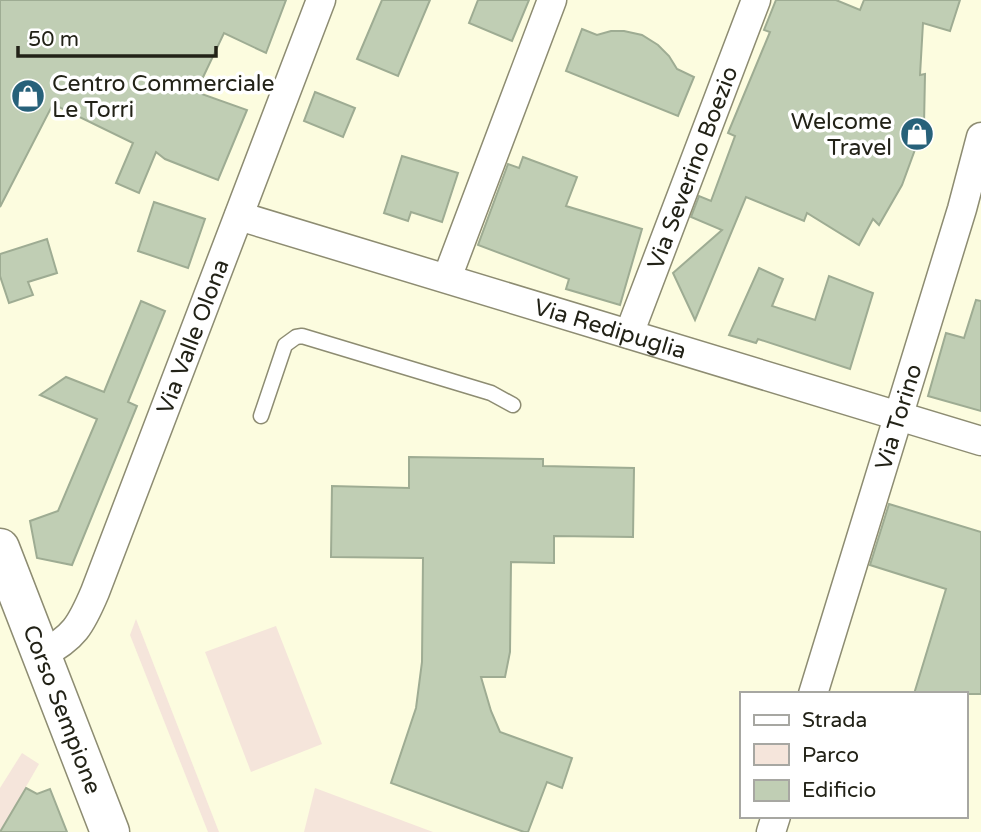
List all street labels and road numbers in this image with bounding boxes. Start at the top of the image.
street label: Via Severino Boezio [642,62,745,273]
street label: Via Valle Olona [151,255,236,418]
street label: Via Redipuglia [531,293,689,366]
street label: Via Torino [870,361,929,474]
street label: Corso Sempione [16,621,107,798]

